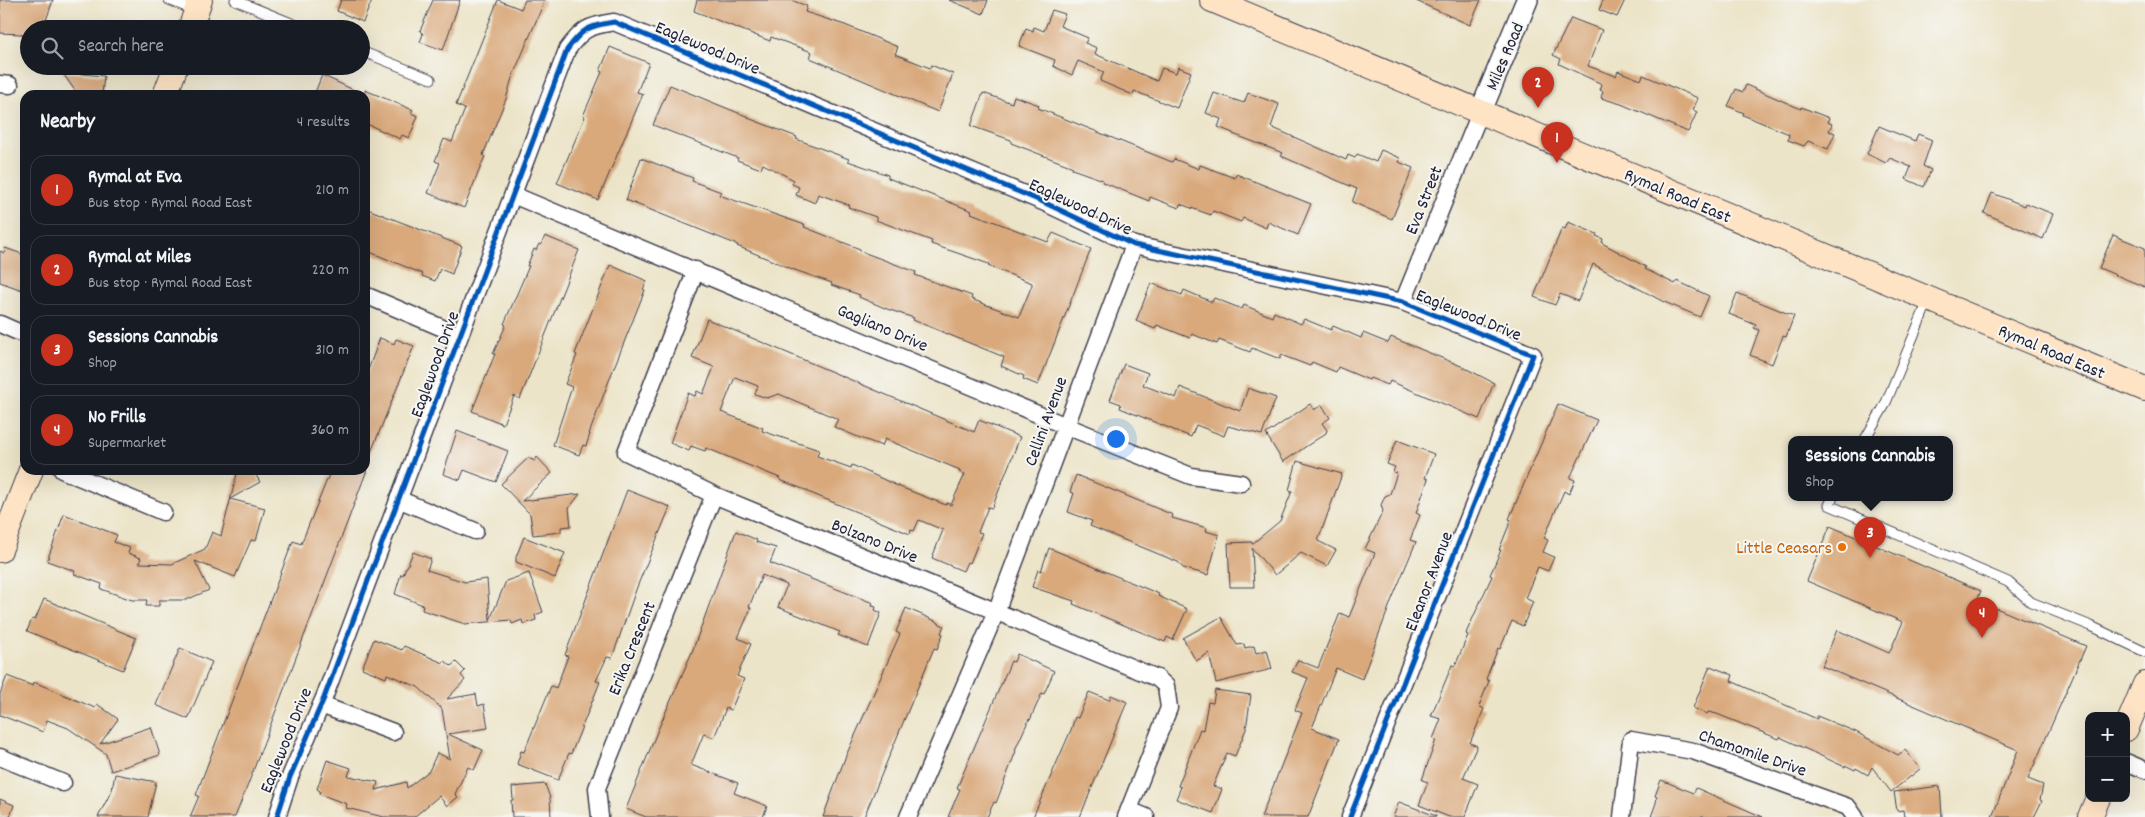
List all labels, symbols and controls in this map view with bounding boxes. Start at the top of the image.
street label: Eaglewood Drive [651,16,763,83]
street label: Miles Road [1481,19,1532,95]
search box [20,20,370,75]
icon: search [38,34,66,62]
text: Search here [78,34,164,61]
pin: 2 [1522,67,1554,108]
text: Nearby [40,108,95,138]
text: 4 results [297,111,350,134]
pin: 1 [1541,122,1573,163]
street label: Eva Street [1400,163,1451,239]
street label: Rymal Road East [1620,164,1735,231]
text: Rymal at Eva [88,165,182,192]
street label: Eaglewood Drive [1024,173,1136,243]
text: 1 [55,179,59,202]
text: 210 m [315,179,349,202]
text: Bus stop · Rymal Road East [88,192,252,215]
text: Rymal at Miles [88,245,192,272]
text: 2 [54,259,61,282]
text: 220 m [312,259,349,282]
text: Bus stop · Rymal Road East [88,272,252,295]
street label: Eaglewood Drive [1412,284,1525,349]
street label: Gagliano Drive [833,299,931,360]
street label: Eaglewood Drive [406,308,467,422]
street label: Rymal Road East [1994,320,2109,387]
text: Sessions Cannabis [88,325,218,352]
text: 3 [53,339,61,362]
text: 310 m [315,339,349,362]
text: Shop [88,352,117,375]
street label: Cellini Avenue [1020,374,1075,470]
text: No Frills [88,405,146,432]
text: 4 [54,419,60,442]
text: 360 m [311,419,349,442]
your location [1103,426,1129,452]
text: Supermarket [88,432,166,455]
popup [1788,436,1953,501]
text: Sessions Cannabis [1805,444,1936,471]
text: Shop [1805,471,1834,494]
street label: Bolzano Drive [827,514,921,571]
pin: 3 [1854,517,1886,558]
street label: Eleanor Avenue [1400,528,1461,635]
place label: Little Ceasars [1736,537,1832,562]
marker: Little Ceasars [1836,541,1848,553]
pin: 4 [1966,597,1998,638]
street label: Erika Crescent [603,598,664,700]
street label: Eaglewood Drive [255,684,320,797]
map controls [2085,712,2130,802]
button: + [2085,712,2130,757]
street label: Chamomile Drive [1695,724,1810,785]
button: − [2085,757,2130,802]

